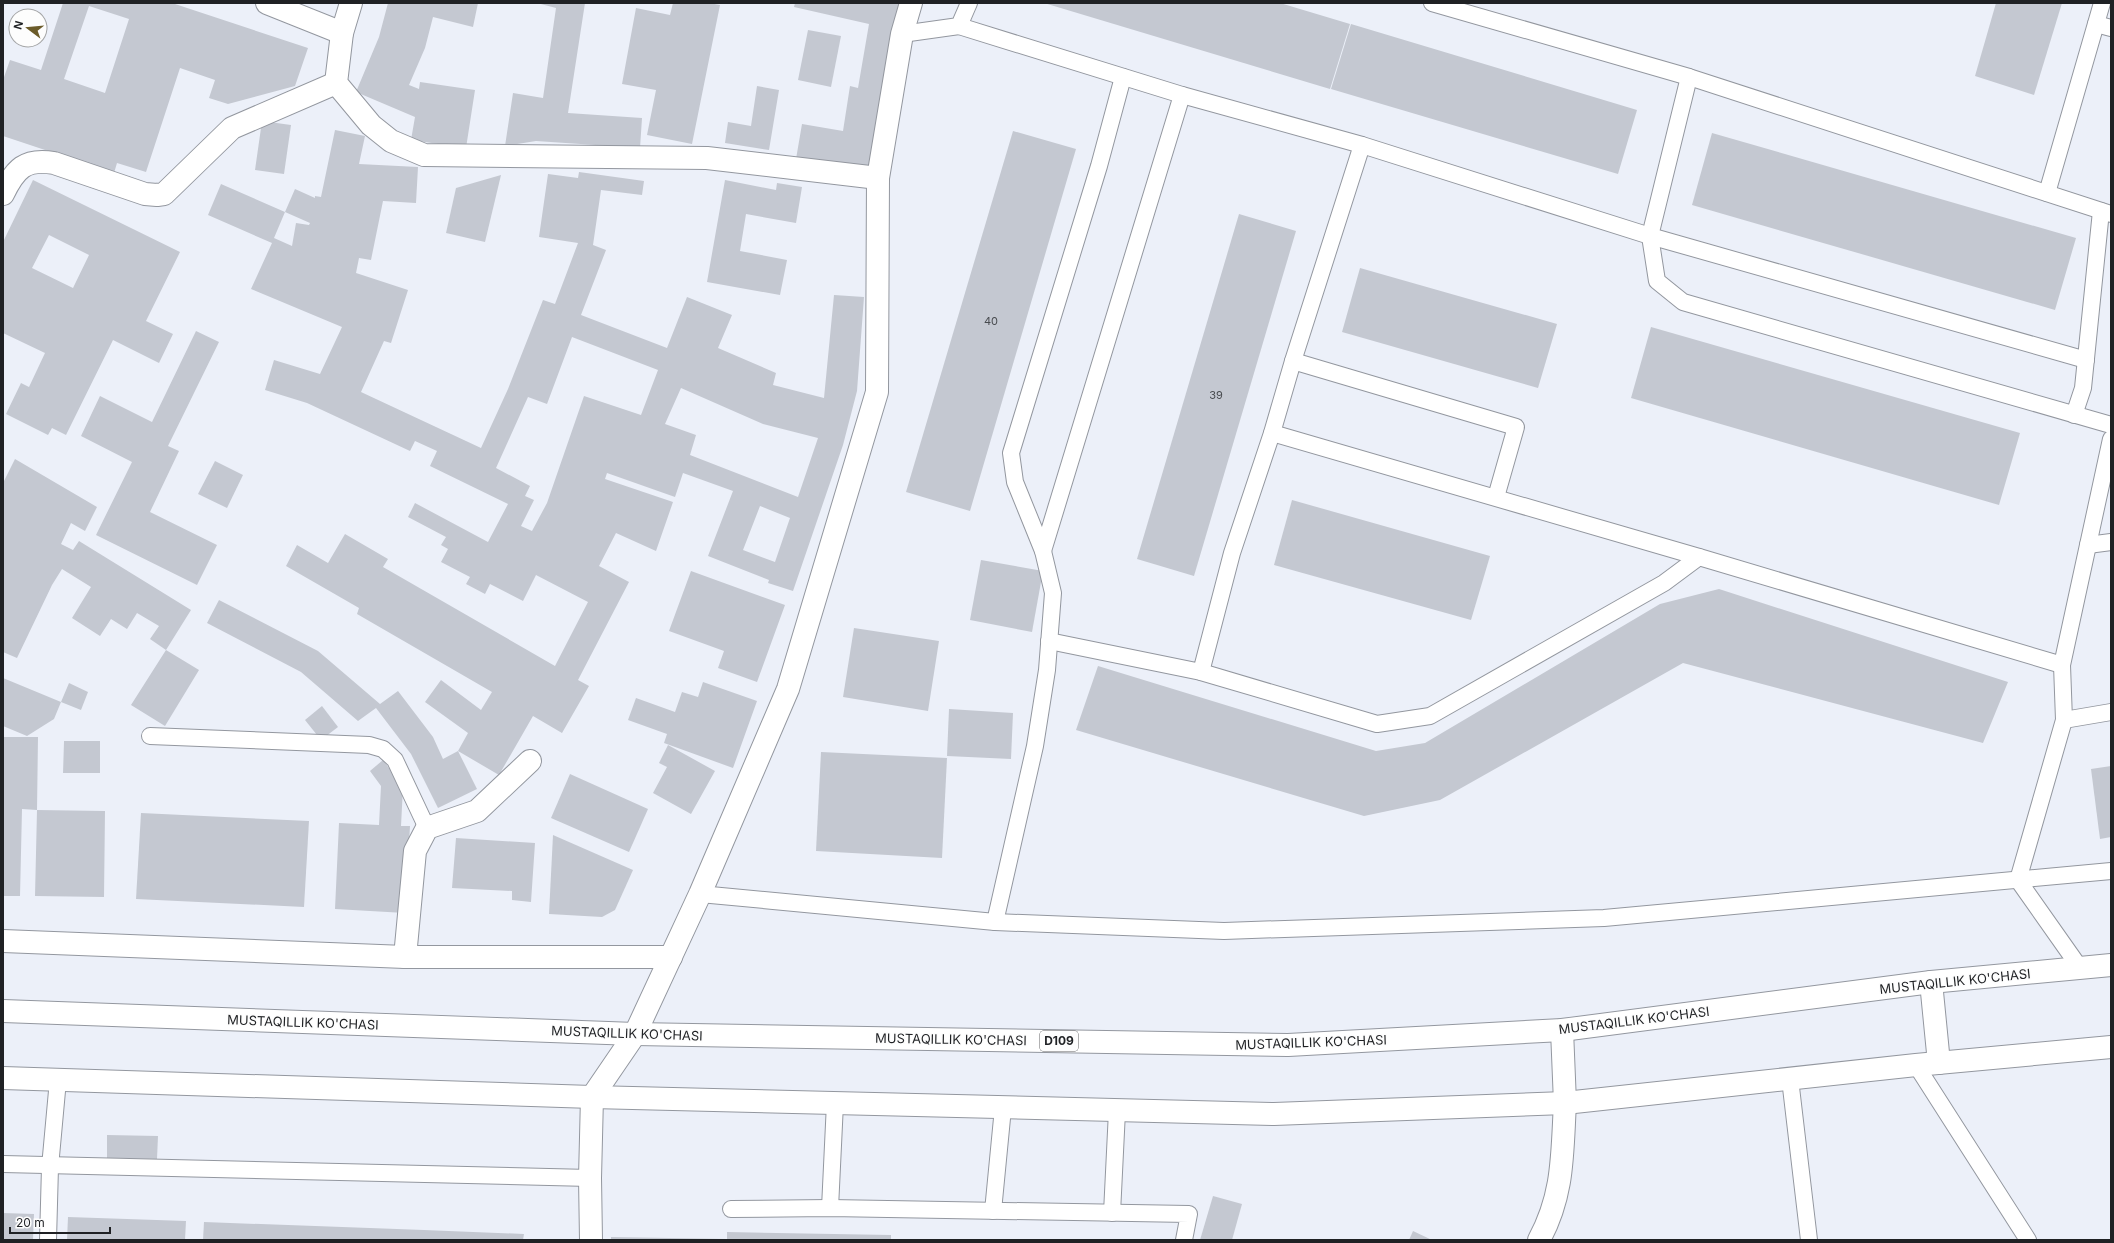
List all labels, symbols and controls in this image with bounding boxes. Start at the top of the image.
north arrow [8,8,48,48]
text: N [11,19,26,31]
house number: 40 [984,314,998,328]
house number: 39 [1209,388,1223,402]
street label: MUSTAQILLIK KO'CHASI [1879,965,2031,997]
street label: MUSTAQILLIK KO'CHASI [1558,1003,1710,1037]
street label: MUSTAQILLIK KO'CHASI [227,1011,379,1033]
street label: MUSTAQILLIK KO'CHASI [551,1022,703,1044]
street label: MUSTAQILLIK KO'CHASI [875,1030,1027,1048]
road number: D109 [1040,1031,1078,1051]
street label: MUSTAQILLIK KO'CHASI [1235,1031,1387,1053]
scale bar [10,1209,110,1235]
text: 20 m [16,1215,45,1230]

